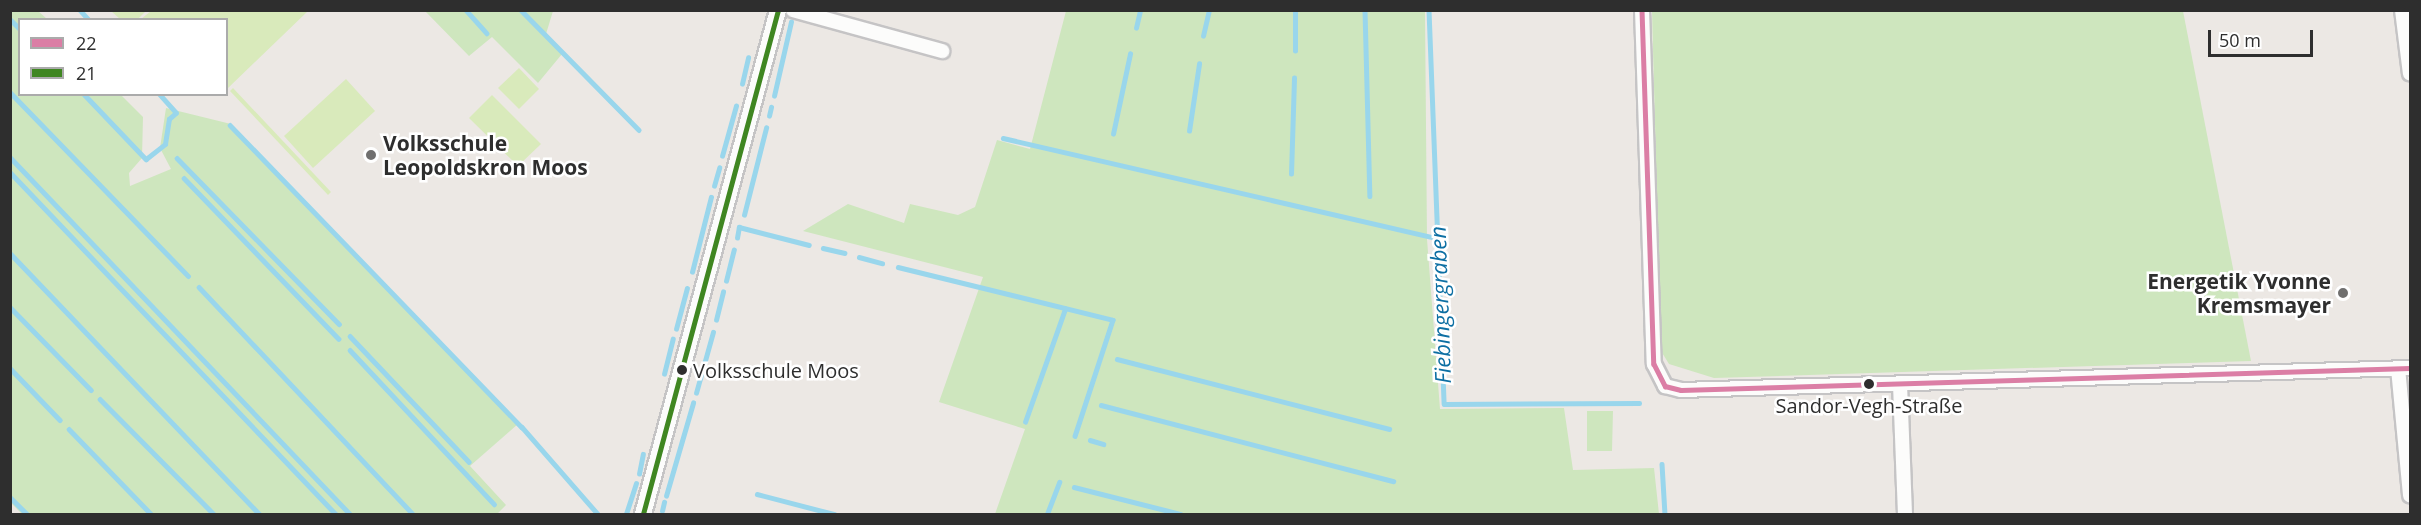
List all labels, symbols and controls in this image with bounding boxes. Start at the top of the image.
legend [18,18,228,96]
scale bar [2211,18,2316,56]
text: 50 m [2219,28,2261,52]
text: 22 [76,31,97,55]
text: 21 [76,61,97,85]
place label: Volksschule Leopoldskron Moos [383,130,588,180]
marker: Volksschule Leopoldskron Moos [364,148,378,162]
water label: Fiebingergraben [1424,226,1456,384]
place label: Energetik Yvonne Kremsmayer [2147,268,2331,318]
marker: Energetik Yvonne Kremsmayer [2336,286,2350,300]
place label: Volksschule Moos [693,358,859,382]
marker: Volksschule Moos [676,364,688,376]
marker: Sandor-Vegh-Straße [1863,378,1875,390]
place label: Sandor-Vegh-Straße [1775,393,1963,417]

